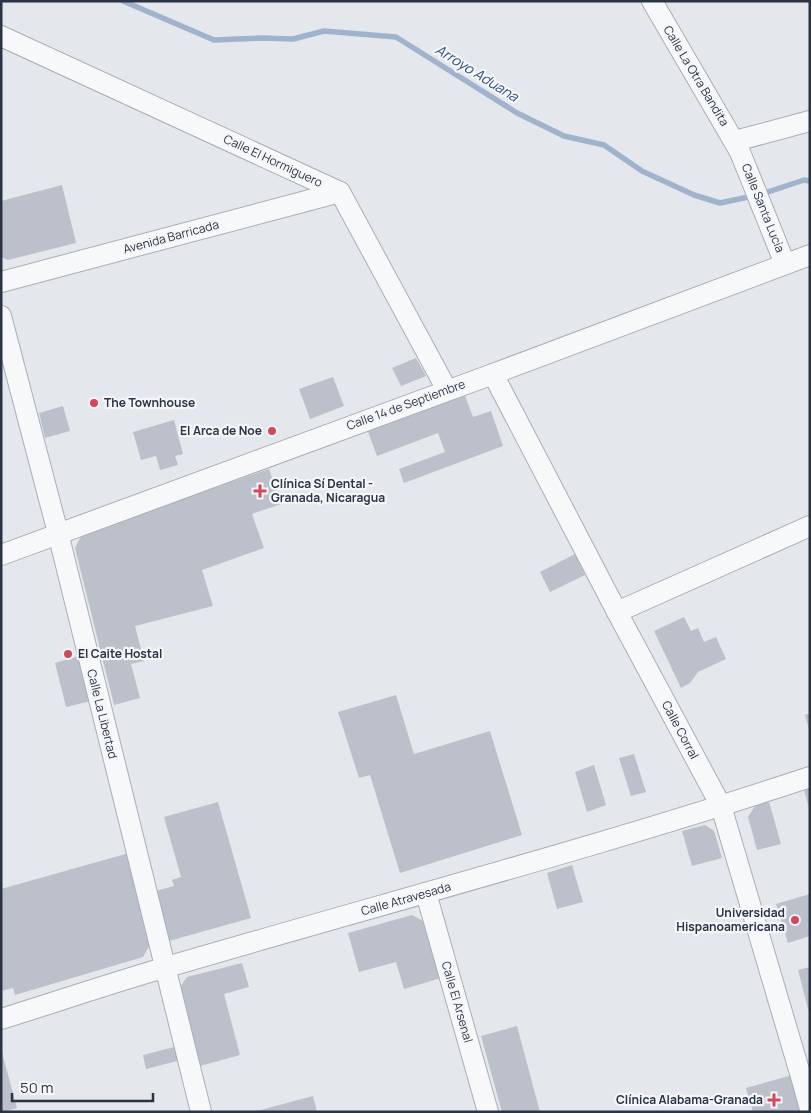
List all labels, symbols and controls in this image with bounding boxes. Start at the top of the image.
street label: Calle La Otra Bandita [660,22,733,129]
water label: Arroyo Aduana [432,40,523,106]
street label: Calle El Hormiguero [221,130,326,191]
street label: Calle Santa Lucía [738,161,789,255]
street label: Avenida Barricada [121,216,221,257]
street label: Calle 14 de Septiembre [344,375,468,434]
place label: The Townhouse [104,394,195,411]
marker: The Townhouse [88,397,100,409]
place label: El Arca de Noe [180,422,262,439]
marker: El Arca de Noe [266,425,278,437]
place label: Clínica Sí Dental - Granada, Nicaragua [271,475,385,506]
marker: Clínica Sí Dental - Granada, Nicaragua [253,484,267,498]
place label: El Caite Hostal [78,645,162,662]
marker: El Caite Hostal [62,648,74,660]
street label: Calle La Libertad [83,667,122,760]
street label: Calle Corral [658,698,703,762]
street label: Calle Atravesada [359,878,453,919]
place label: Universidad Hispanoamericana [676,904,785,935]
marker: Universidad Hispanoamericana [789,914,801,926]
street label: Calle El Arsenal [438,959,477,1044]
scale bar [12,1070,154,1102]
text: 50 m [20,1077,54,1098]
place label: Clínica Alabama-Granada [616,1091,763,1108]
marker: Clínica Alabama-Granada [767,1093,781,1107]

